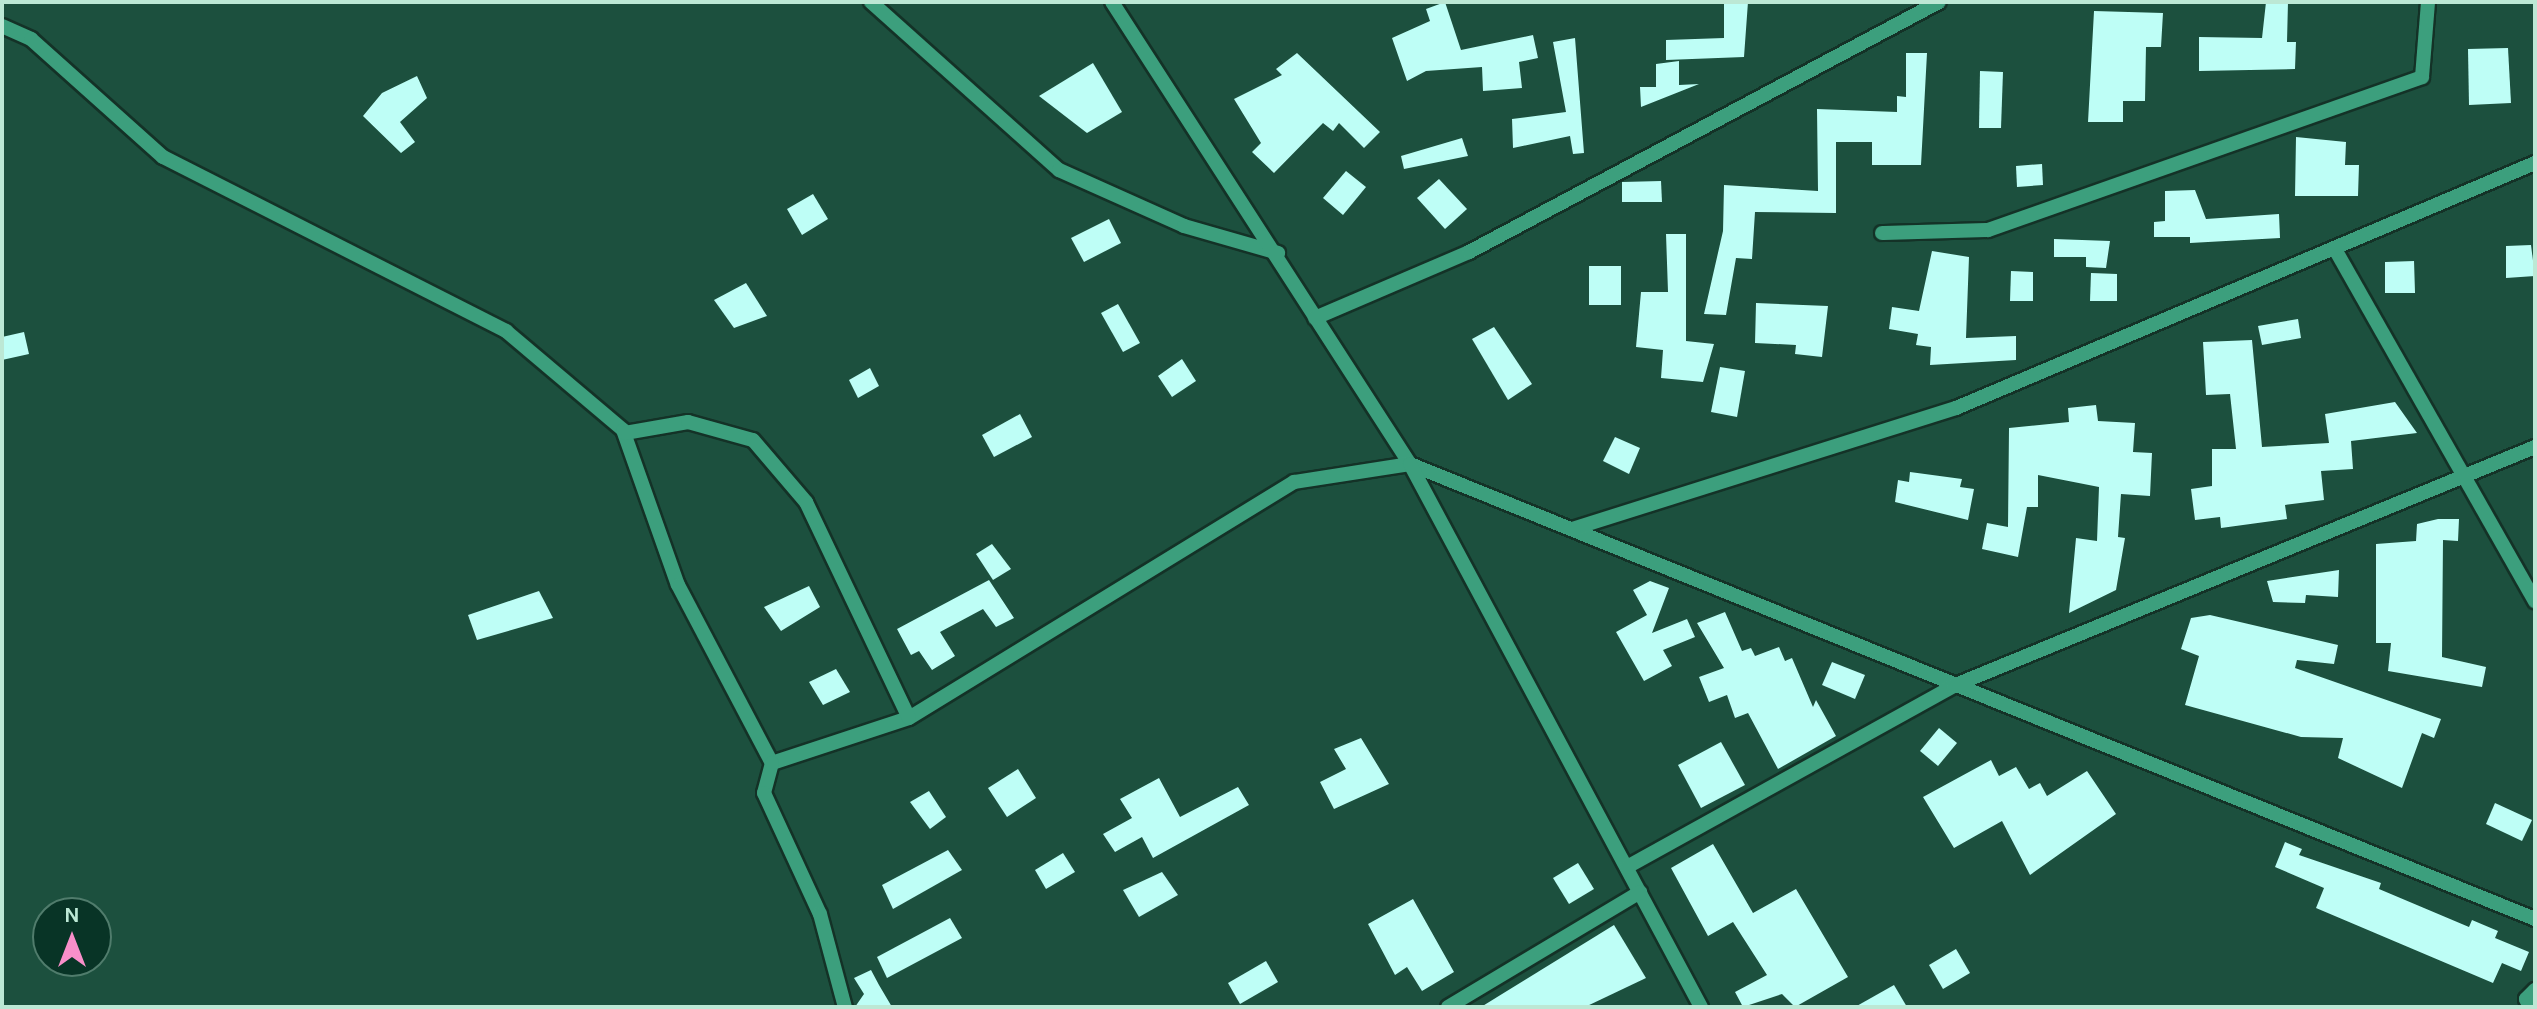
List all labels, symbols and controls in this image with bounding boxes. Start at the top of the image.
north arrow [32,897,112,977]
text: N [64,902,80,928]

